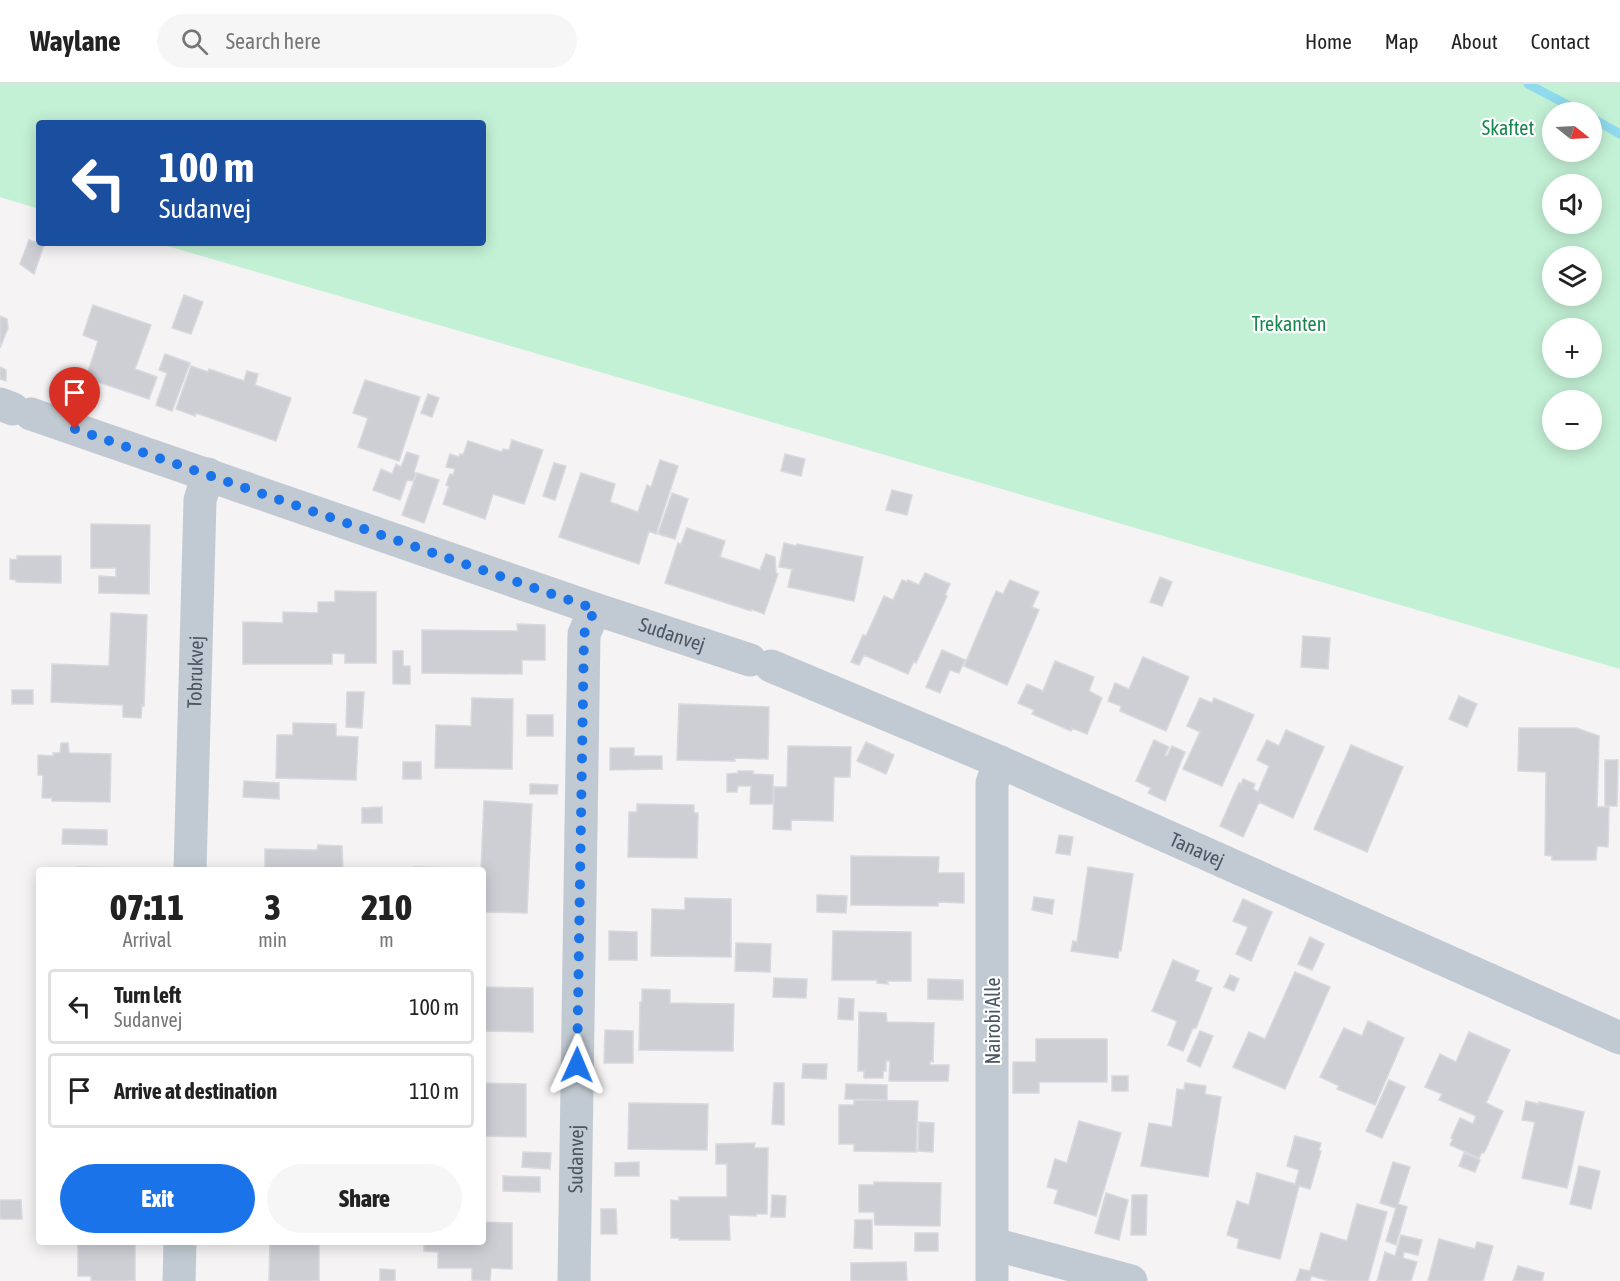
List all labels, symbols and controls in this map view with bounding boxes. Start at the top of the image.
search box [157,14,577,68]
text: Waylane [30,25,121,57]
icon: search [178,25,211,58]
text: Search here [226,28,321,54]
text: Home [1305,29,1352,53]
text: Map [1385,29,1419,53]
text: About [1452,29,1498,53]
text: Contact [1531,29,1590,53]
north arrow [1542,102,1602,162]
map controls [1542,102,1602,450]
park label: Skaftet [1482,116,1534,139]
text: 100 m [159,143,254,191]
icon: left [60,144,138,222]
button: sound [1542,174,1602,234]
text: Sudanvej [159,193,251,224]
button: layers [1542,246,1602,306]
park label: Trekanten [1252,312,1326,335]
button: + [1542,318,1602,378]
pin [49,367,100,429]
icon: arrive [58,376,91,409]
button: − [1542,390,1602,450]
street label: Sudanvej [636,612,708,656]
street label: Tobrukvej [182,635,207,709]
street label: Tanavej [1166,827,1228,871]
text: 07:11 [110,886,184,928]
text: 3 [264,886,281,928]
text: 210 [361,886,412,928]
text: Arrival [123,928,172,951]
text: min [258,928,287,951]
text: m [379,928,394,951]
street label: Nairobi Alle [981,977,1004,1065]
text: Turn left [114,982,181,1008]
icon: left [63,990,96,1023]
text: 100 m [409,994,459,1020]
text: Sudanvej [114,1008,182,1031]
position arrow [545,1033,609,1097]
icon: arrive [63,1074,96,1107]
text: Arrive at destination [114,1078,277,1104]
text: 110 m [409,1078,459,1104]
street label: Sudanvej [563,1125,587,1193]
button: Exit [60,1164,255,1233]
button: Share [267,1164,462,1233]

